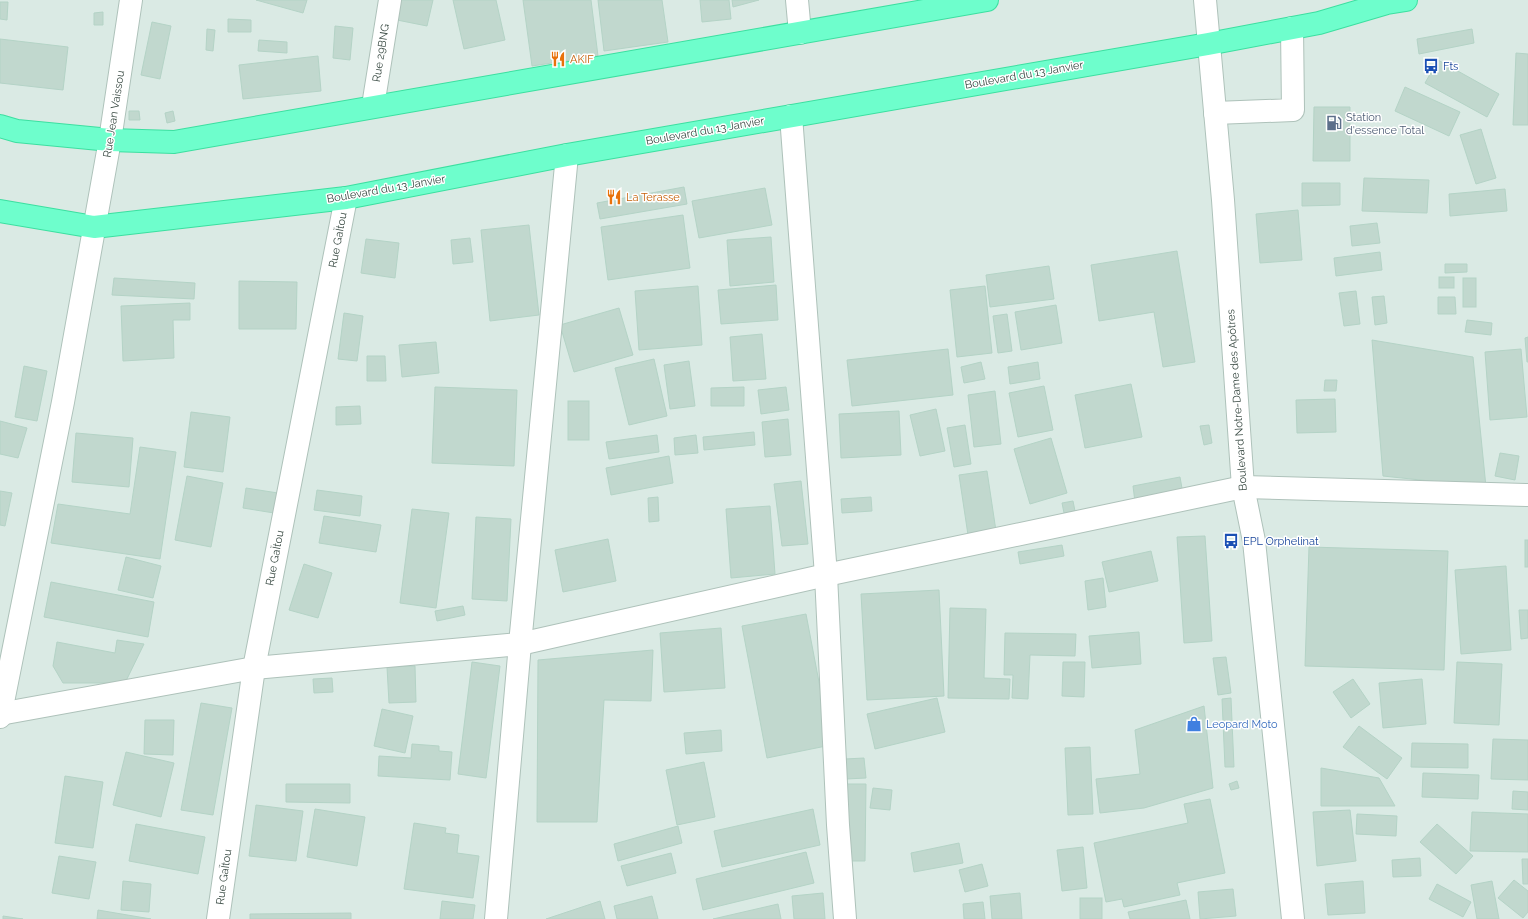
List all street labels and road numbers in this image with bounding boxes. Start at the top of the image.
street label: Rue 29BNG [370,23,392,83]
street label: Boulevard du 13 Janvier [964,58,1084,92]
street label: Rue Jean Vaissou [101,69,127,159]
street label: Boulevard du 13 Janvier [645,114,765,148]
street label: Boulevard du 13 Janvier [326,172,446,206]
street label: Rue GaÏtou [326,211,350,269]
street label: Boulevard Notre-Dame des Apôtres [1224,309,1250,491]
street label: Rue GaÏtou [263,529,287,587]
street label: Rue GaÏtou [214,848,234,906]

